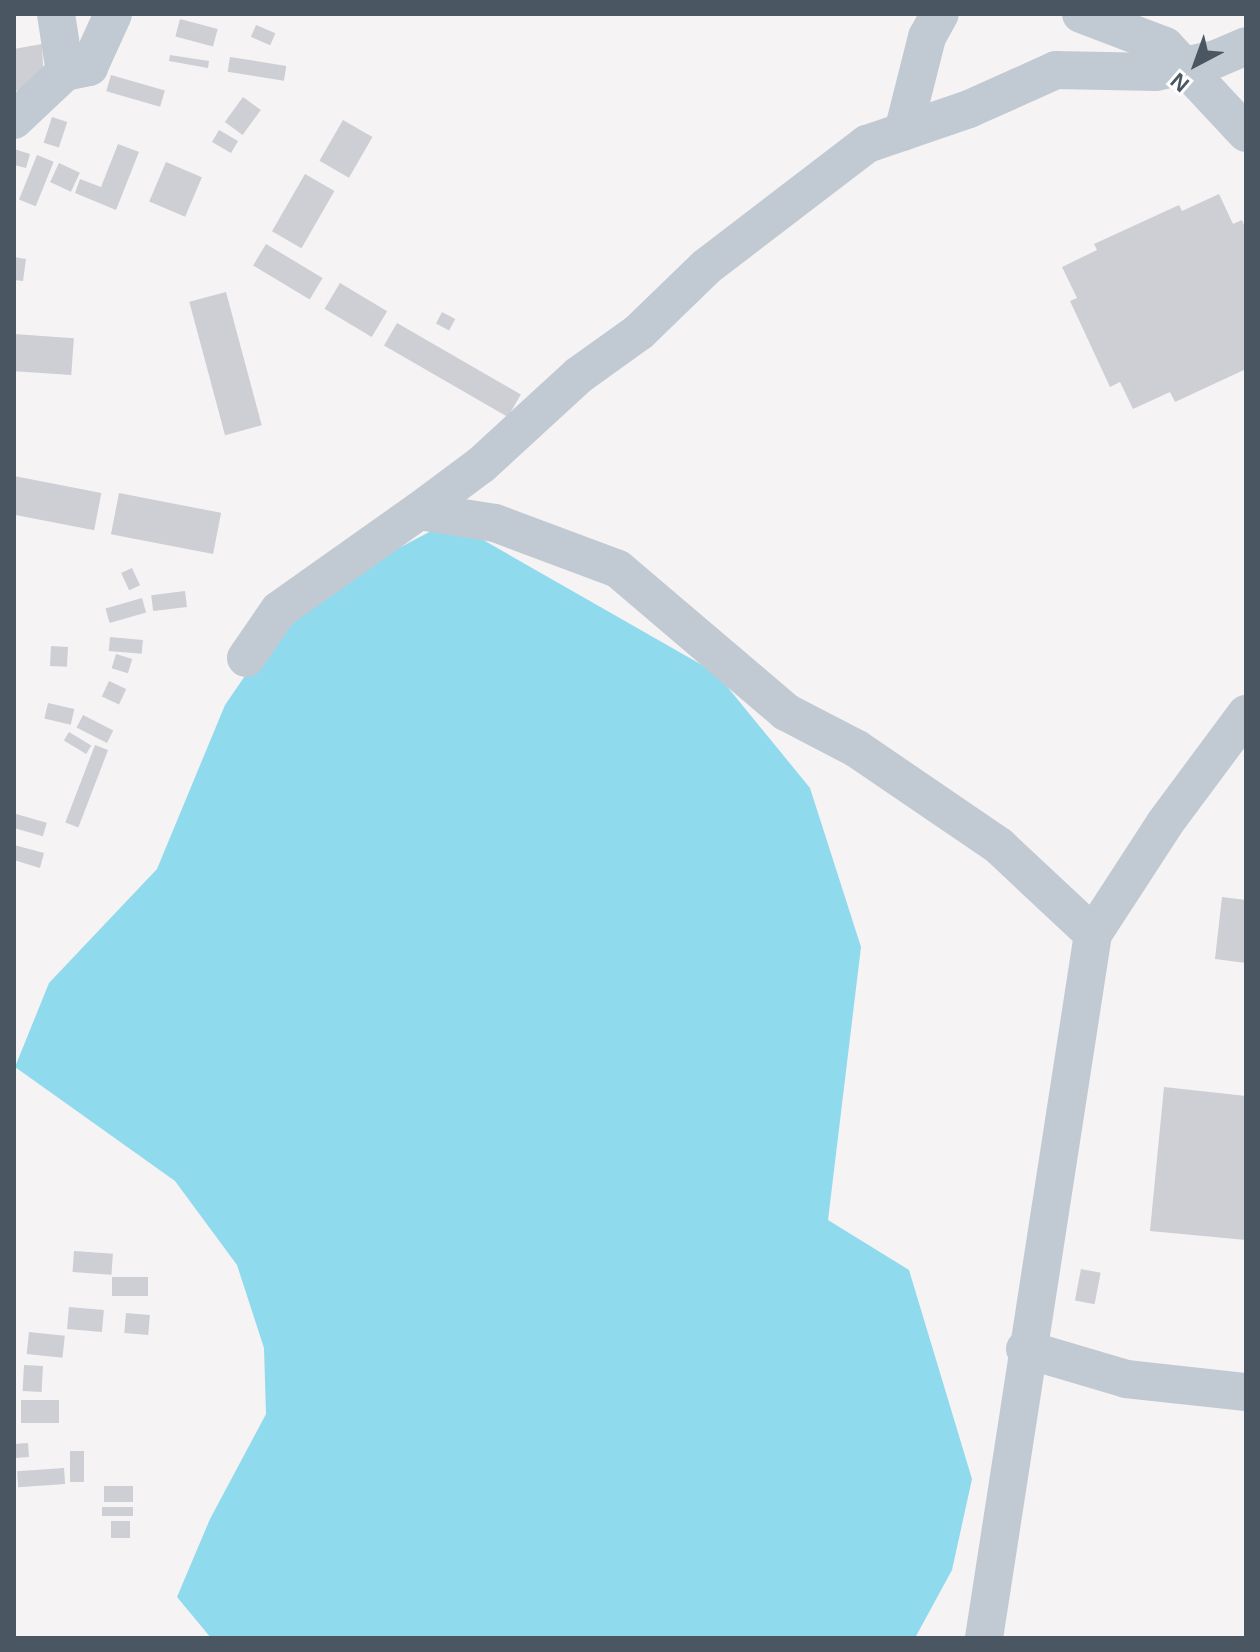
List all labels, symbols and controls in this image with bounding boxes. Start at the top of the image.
north arrow [1156,24,1236,104]
text: N [1166,68,1194,97]

